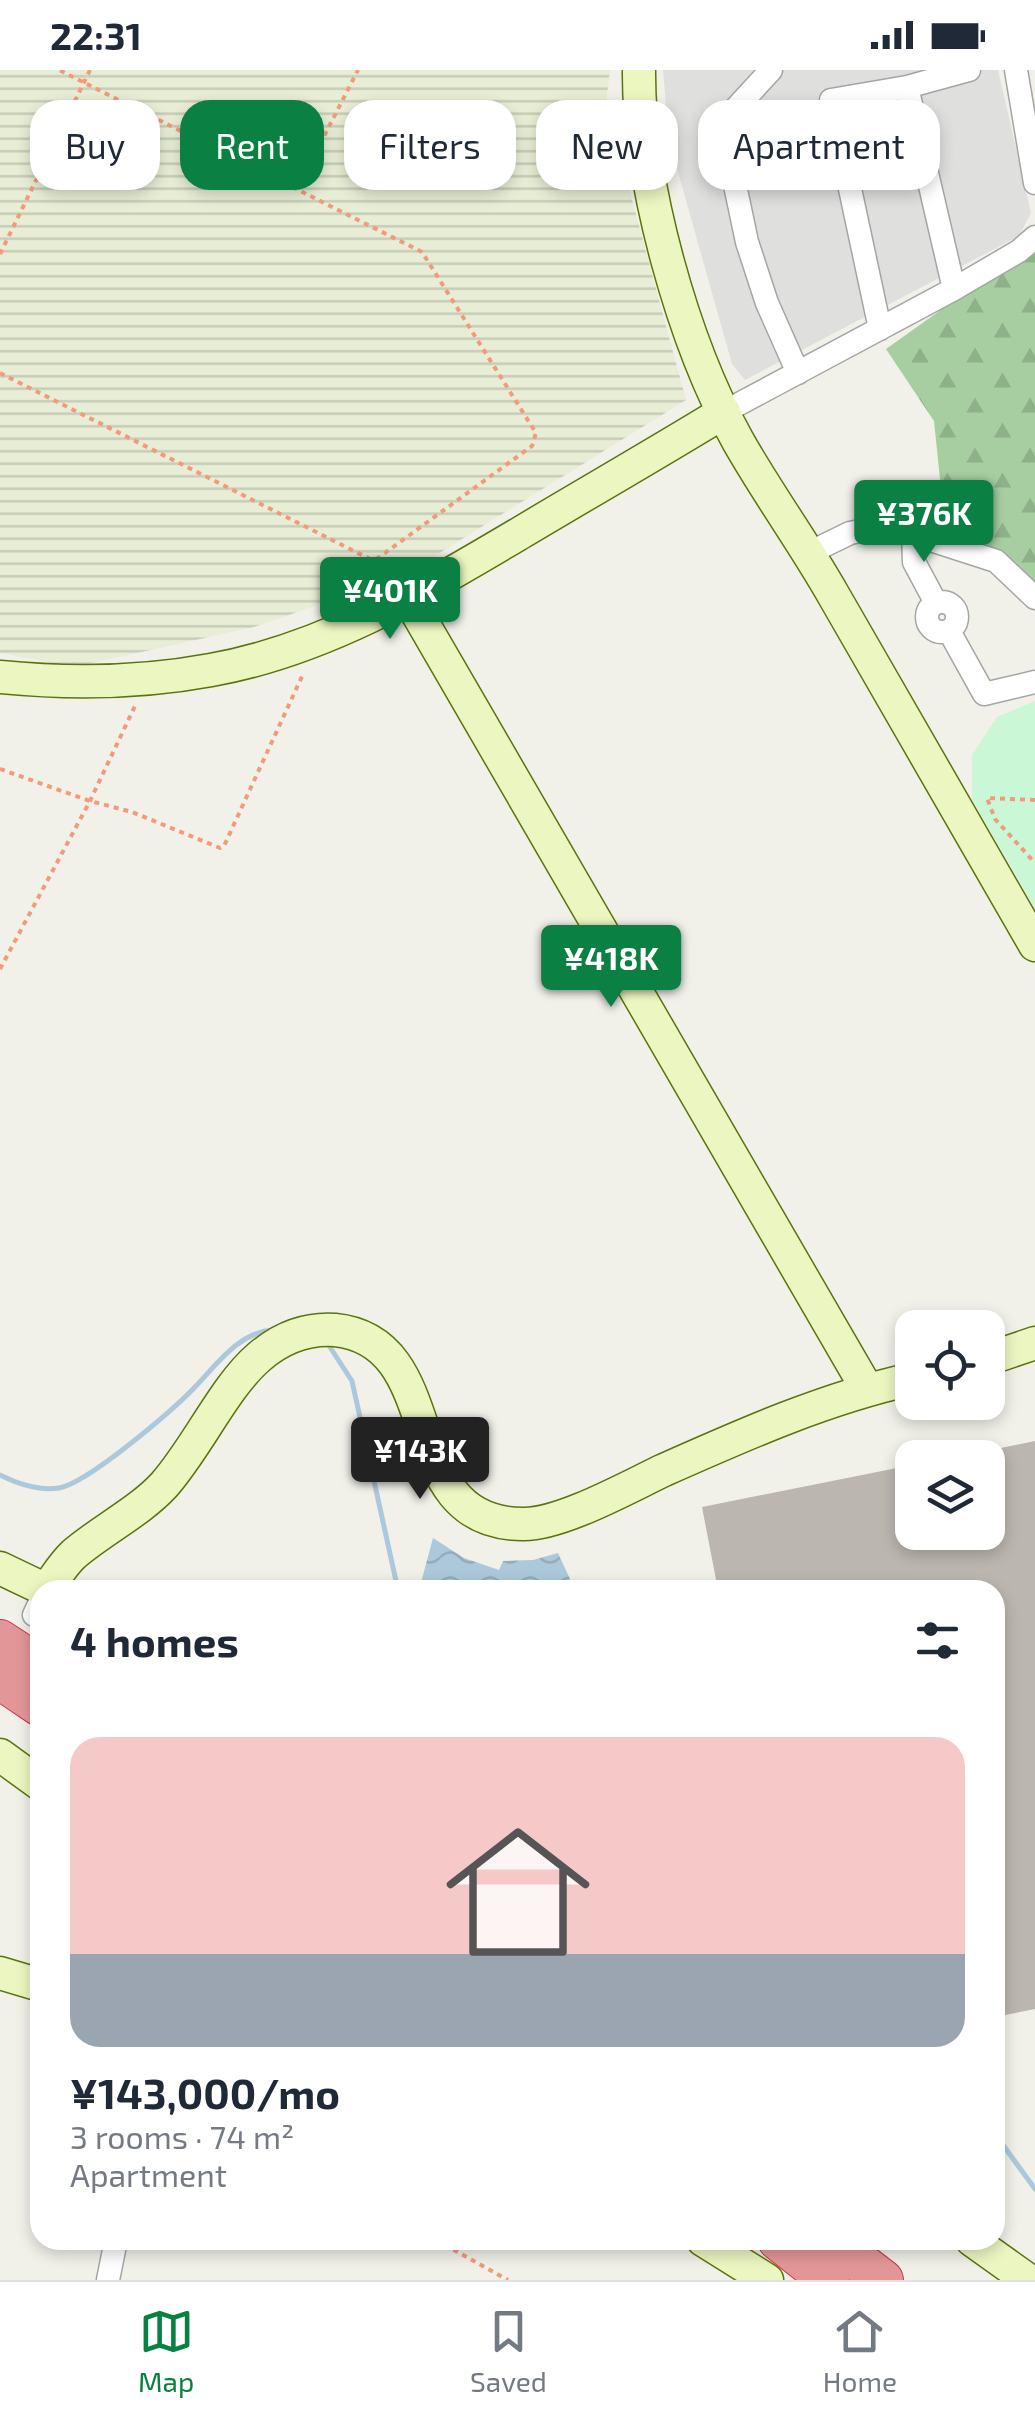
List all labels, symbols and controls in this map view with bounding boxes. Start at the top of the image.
text: 22:31 [50,12,142,58]
chip: Buy [30,100,160,190]
chip: Rent [180,100,324,190]
chip: Filters [344,100,516,190]
chip: New [536,100,678,190]
chip: Apartment [698,100,940,190]
pin: ¥376K [854,480,994,565]
text: ¥376K [876,493,972,531]
pin: ¥401K [320,557,460,642]
text: ¥401K [342,570,438,608]
pin: ¥418K [541,925,681,1010]
text: ¥418K [563,938,659,976]
map controls [895,1310,1005,1550]
button: locate [895,1310,1005,1420]
pin: ¥143K [350,1417,490,1502]
text: ¥143K [373,1430,467,1468]
button: layers [895,1440,1005,1550]
icon: filters [910,1613,965,1668]
text: 4 homes [70,1615,239,1665]
icon: home [428,1802,608,1982]
text: ¥143,000/mo [70,2067,340,2117]
text: 3 rooms · 74 m² [70,2117,294,2155]
text: Apartment [70,2155,227,2193]
tab: Map [138,2304,194,2398]
tab: Saved [470,2304,547,2398]
tab: Home [823,2304,897,2398]

